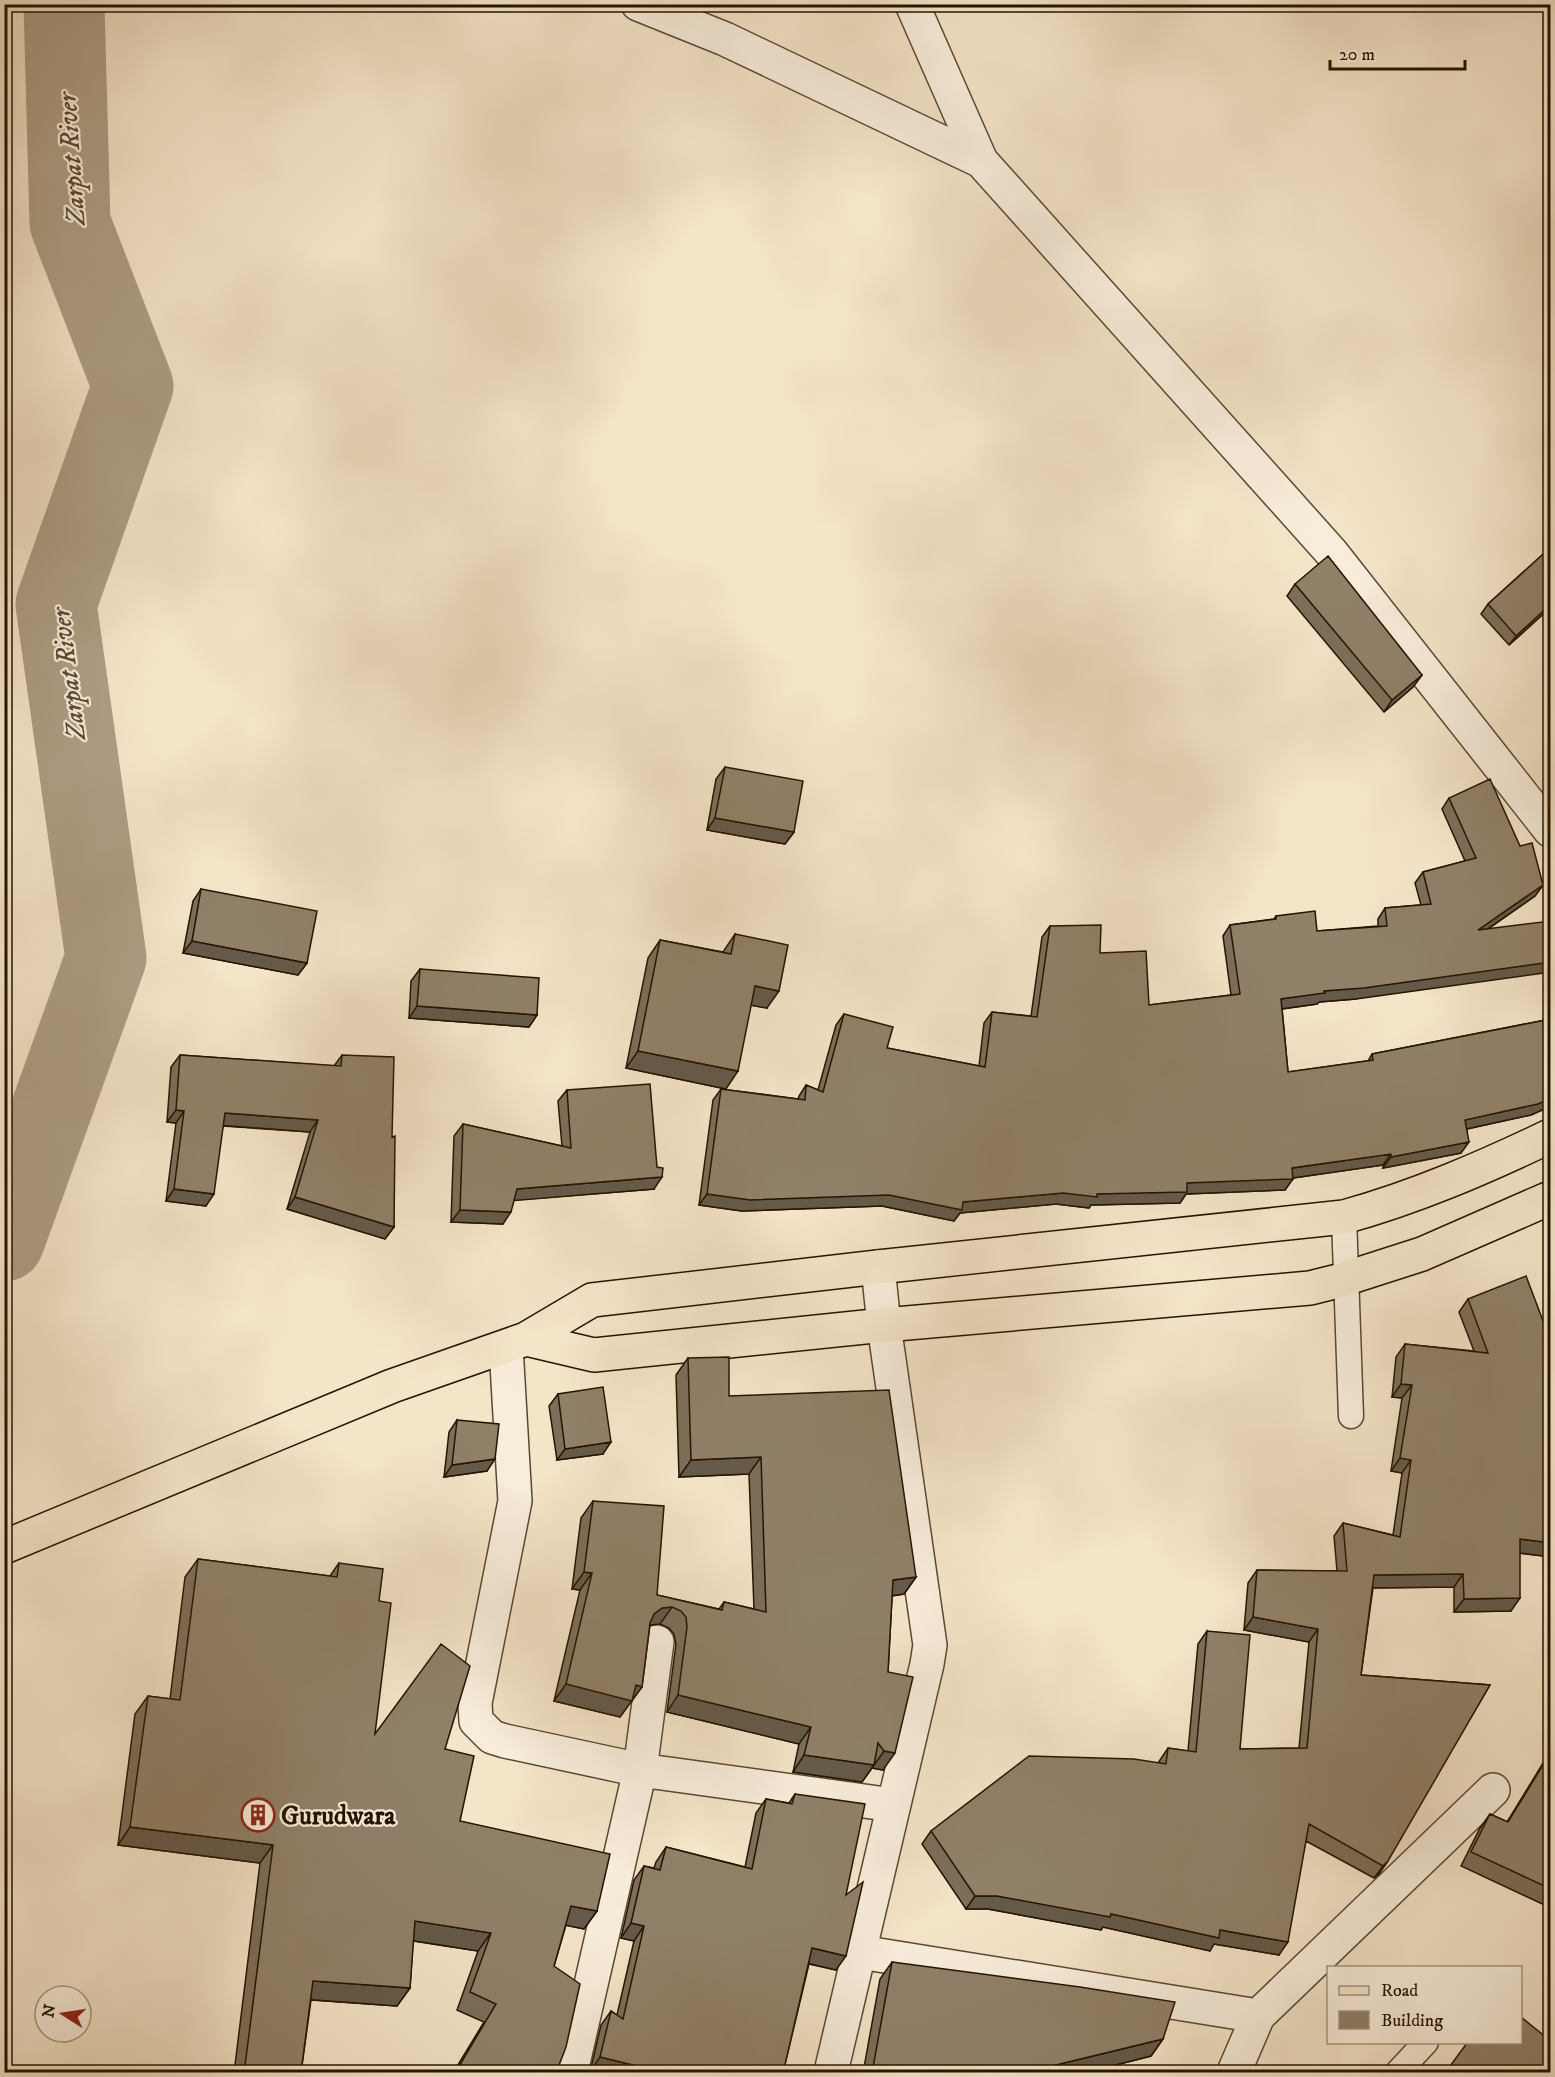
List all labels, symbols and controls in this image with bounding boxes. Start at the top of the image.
scale bar [1330,33,1465,71]
text: 20 m [1339,44,1375,66]
water label: Zarpat River [50,89,94,228]
water label: Zarpat River [44,604,94,744]
building icon: Gurudwara [240,1797,276,1833]
place label: Gurudwara [281,1800,396,1833]
legend [1327,1966,1522,2044]
text: Road [1381,1980,1418,2002]
north arrow [33,1984,93,2044]
text: N [38,2003,60,2020]
text: Building [1381,2010,1443,2032]

